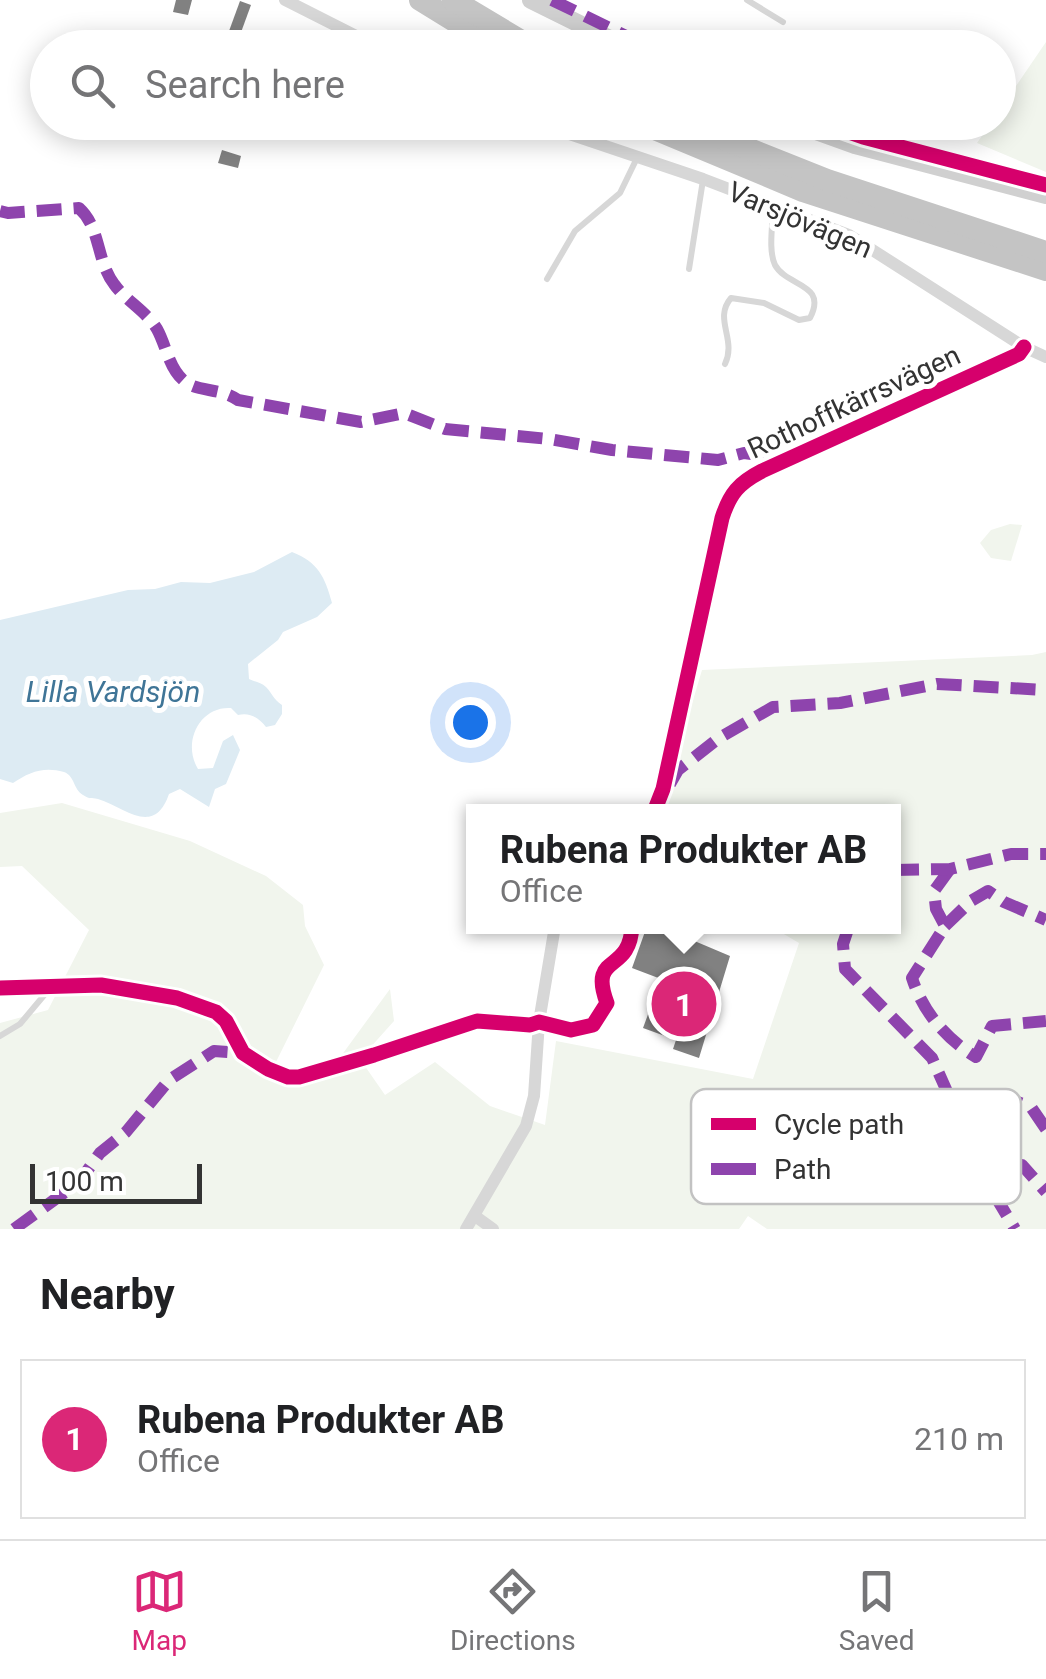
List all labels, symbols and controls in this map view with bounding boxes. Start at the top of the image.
search box [30,30,1016,140]
icon: search [65,58,120,113]
text: Search here [145,63,345,107]
street label: Varsjövägen [723,175,877,265]
street label: Rothoffkärrsvägen [742,338,966,466]
water label: Lilla Vardsjön [26,674,200,709]
your location [445,697,496,748]
popup [466,804,901,934]
text: Rubena Produkter AB [500,828,867,872]
text: Office [500,872,583,910]
pin: 1 [652,966,716,1042]
legend [691,1089,1021,1204]
text: Cycle path [774,1108,904,1141]
text: Path [774,1153,831,1186]
scale bar [30,1159,202,1204]
text: 100 m [45,1165,124,1198]
text: Nearby [40,1270,175,1319]
text: Rubena Produkter AB [137,1398,504,1442]
text: 1 [65,1420,84,1458]
text: 210 m [914,1420,1004,1458]
text: Office [137,1442,220,1480]
tab: Map [132,1564,187,1657]
tab: Directions [450,1564,576,1657]
tab: Saved [839,1564,914,1657]

